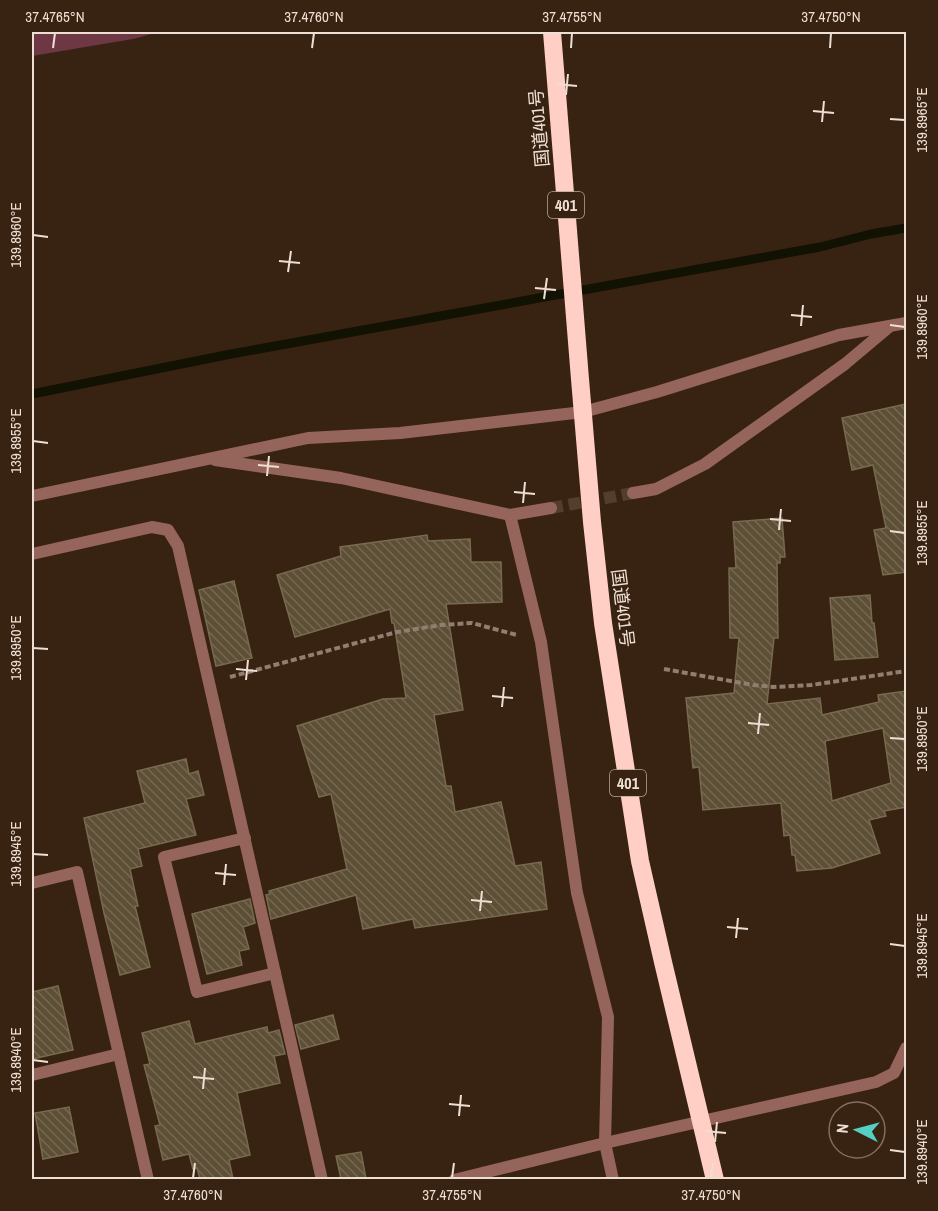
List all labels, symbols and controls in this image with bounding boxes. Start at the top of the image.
text: 37.4765°N [25,6,85,27]
text: 37.4760°N [284,6,344,27]
text: 37.4755°N [542,6,602,27]
text: 37.4750°N [801,6,861,27]
text: 139.8965°E [911,87,932,153]
street label: 国道401号 [523,88,555,168]
road number: 401 [548,192,584,218]
text: 139.8960°E [5,202,26,268]
text: 139.8960°E [911,294,932,360]
text: 139.8955°E [5,408,26,474]
text: 139.8955°E [911,500,932,566]
street label: 国道401号 [606,567,640,649]
text: 139.8950°E [5,615,26,681]
text: 139.8950°E [911,706,932,772]
road number: 401 [610,770,646,796]
text: 139.8945°E [5,821,26,887]
text: 139.8945°E [911,913,932,979]
text: 139.8940°E [5,1027,26,1093]
north arrow [827,1100,887,1160]
text: 139.8940°E [911,1119,932,1185]
text: N [831,1123,854,1134]
text: 37.4760°N [163,1184,223,1205]
text: 37.4755°N [422,1184,482,1205]
text: 37.4750°N [681,1184,741,1205]

